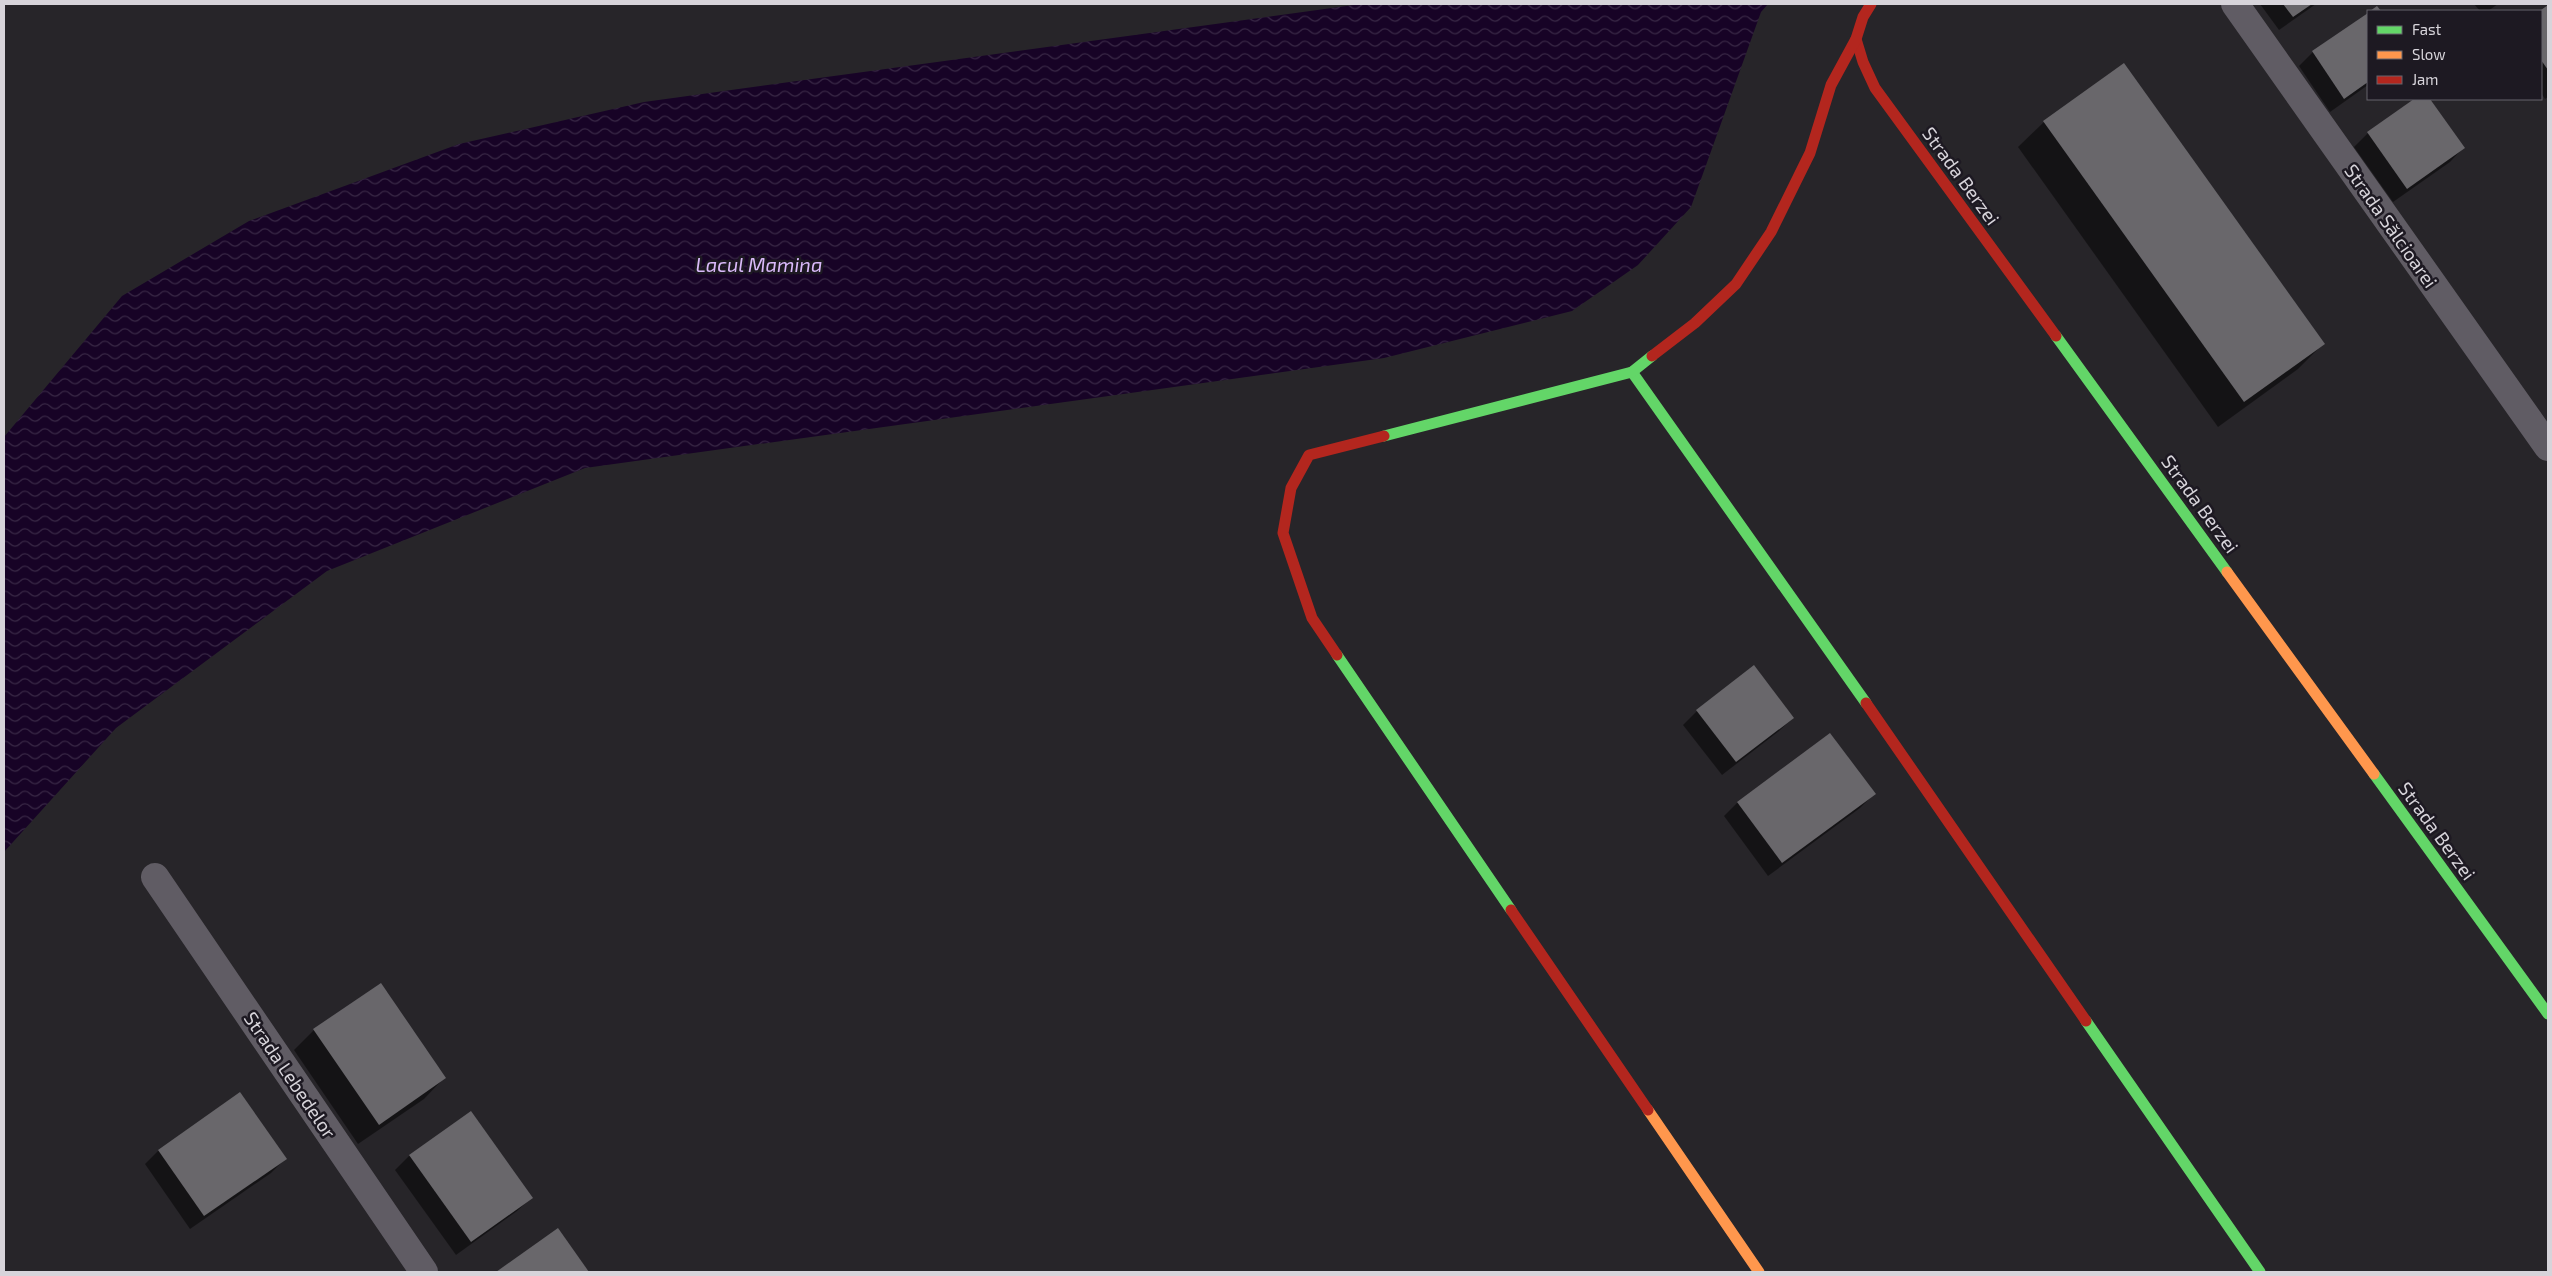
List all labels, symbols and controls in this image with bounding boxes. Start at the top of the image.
legend [2367,10,2542,100]
text: Fast [2412,20,2442,38]
text: Slow [2412,45,2446,63]
text: Jam [2412,70,2438,88]
street label: Strada Berzei [1918,122,2005,229]
street label: Strada Sălcioarei [2340,159,2443,292]
water label: Lacul Mamina [696,252,822,276]
street label: Strada Berzei [2157,450,2244,557]
street label: Strada Berzei [2394,777,2481,884]
street label: Strada Lebedelor [240,1007,341,1143]

